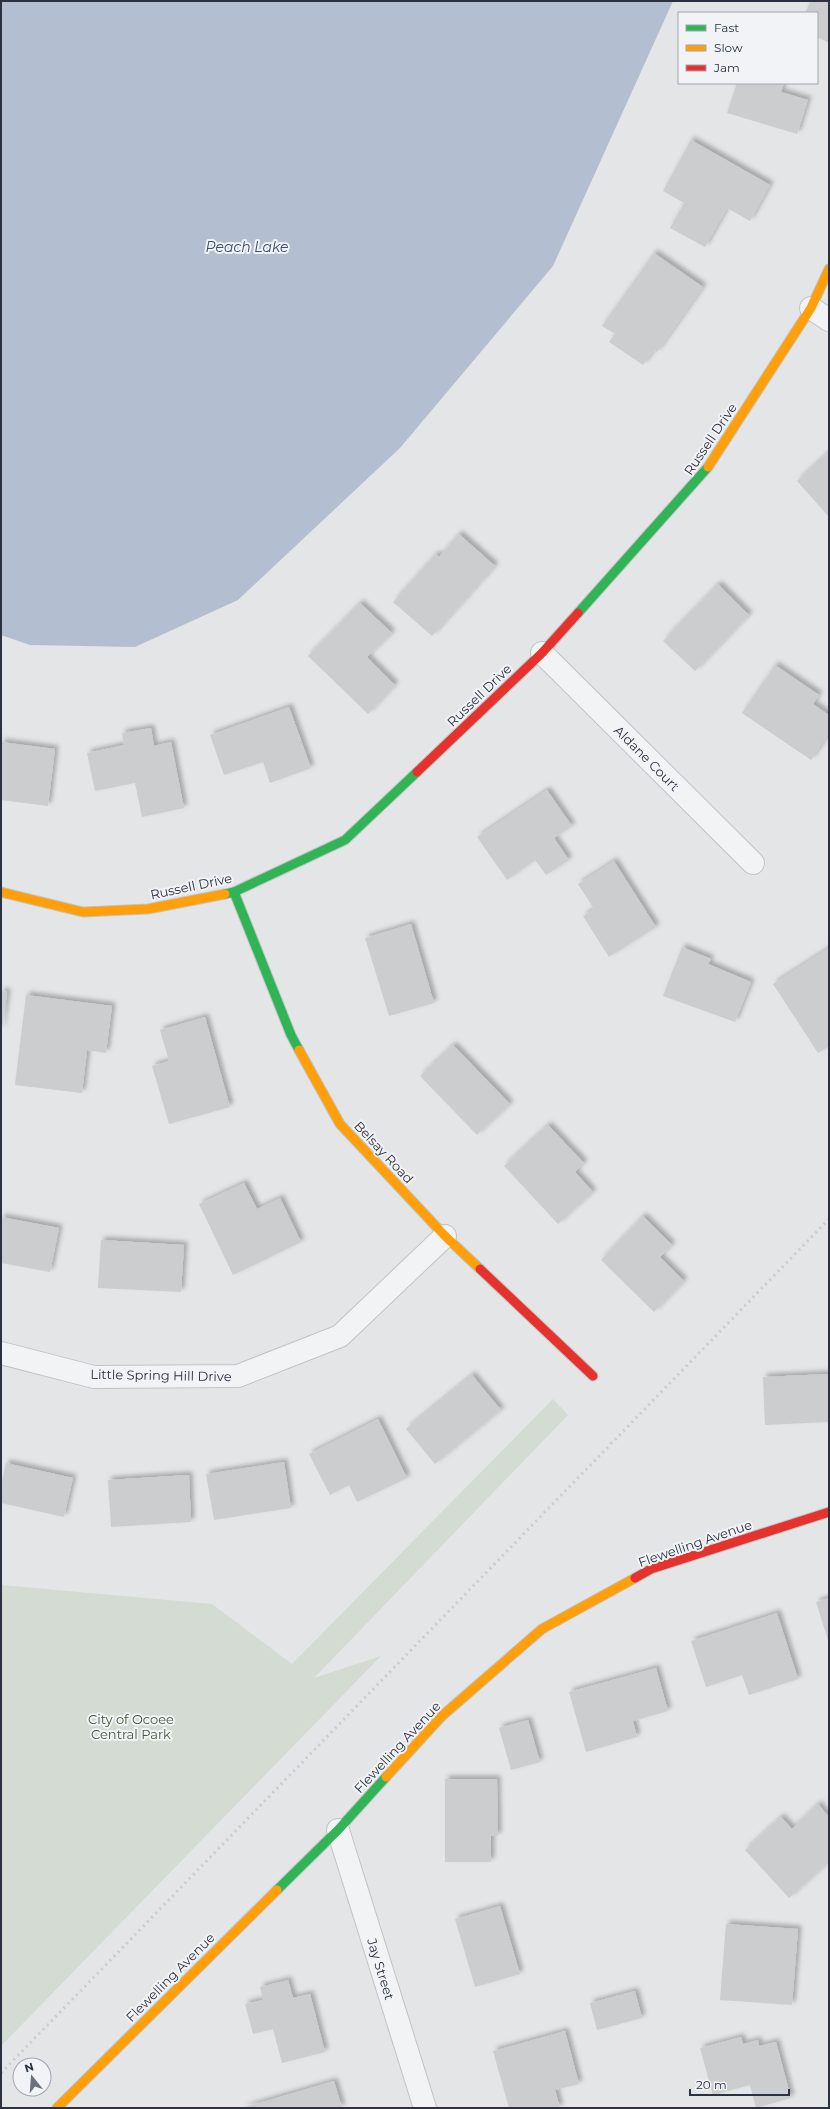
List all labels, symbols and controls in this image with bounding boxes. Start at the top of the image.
legend [678,12,818,84]
text: Fast [714,20,739,35]
text: Slow [714,40,743,55]
text: Jam [713,60,740,75]
water label: Peach Lake [206,238,288,256]
street label: Russell Drive [680,400,740,478]
street label: Russell Drive [444,660,515,730]
street label: Aldane Court [611,722,683,794]
street label: Russell Drive [149,870,233,902]
street label: Belsay Road [351,1118,417,1186]
street label: Little Spring Hill Drive [90,1366,232,1384]
street label: Flewelling Avenue [636,1516,754,1570]
street label: Flewelling Avenue [351,1698,444,1796]
park label: City of Ocoee Central Park [88,1711,174,1742]
street label: Flewelling Avenue [122,1929,218,2025]
street label: Jay Street [364,1935,398,2002]
north arrow [12,2057,52,2097]
text: N [23,2059,35,2075]
scale bar [690,2071,789,2097]
text: 20 m [696,2077,727,2092]

